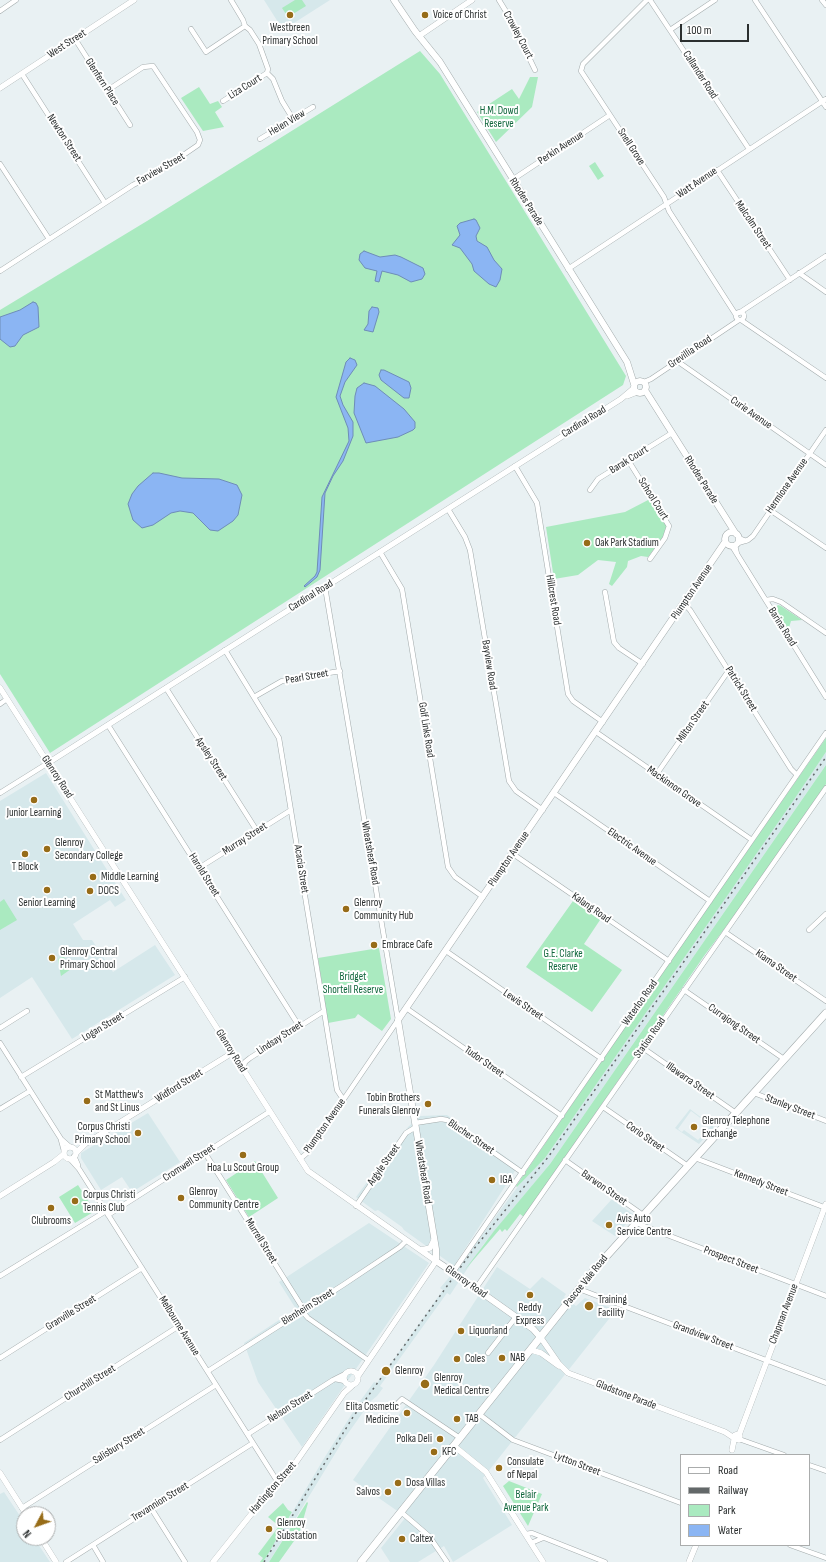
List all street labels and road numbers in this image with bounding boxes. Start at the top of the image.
street label: Crowley Court [500,9,536,61]
street label: West Street [45,27,89,61]
street label: Callander Road [680,48,720,102]
street label: Glenfern Place [82,56,122,108]
street label: Liza Court [226,72,264,102]
street label: Helen View [266,107,308,139]
street label: Newton Street [44,112,84,164]
street label: Snell Grove [614,126,648,168]
street label: Perkin Avenue [536,128,586,168]
street label: Farview Street [135,150,187,188]
street label: Watt Avenue [674,165,720,201]
street label: Rhodes Parade [506,176,546,228]
street label: Malcolm Street [732,198,774,252]
street label: Grevillia Road [666,333,714,371]
street label: Curie Avenue [727,394,775,432]
street label: Cardinal Road [559,403,609,441]
street label: Barak Court [607,443,651,477]
street label: Rhodes Parade [681,454,721,506]
street label: Hermione Avenue [763,456,811,516]
street label: School Court [635,475,671,523]
street label: Plumpton Avenue [669,562,715,622]
street label: Hillcrest Road [543,574,563,626]
street label: Cardinal Road [286,577,336,615]
street label: Barina Road [765,605,799,649]
street label: Bayview Road [479,639,499,691]
street label: Patrick Street [722,664,760,714]
street label: Pearl Street [284,667,330,687]
street label: Milton Street [674,699,712,745]
street label: Golf Links Road [415,701,437,759]
street label: Apsley Street [192,735,230,783]
street label: Glenroy Road [38,753,76,801]
street label: Mackinnon Grove [644,763,704,811]
street label: Murray Street [220,820,270,858]
street label: Wheatsheaf Road [358,820,382,886]
street label: Electric Avenue [605,825,659,869]
street label: Plumpton Avenue [486,829,532,889]
street label: Acacia Street [291,844,311,894]
street label: Harold Street [185,851,223,899]
street label: Kalang Road [569,890,613,926]
street label: Kiama Street [753,947,799,985]
street label: Waterloo Road [619,977,661,1029]
street label: Lewis Street [500,987,546,1023]
street label: Currajong Street [705,1001,763,1047]
street label: Logan Street [80,1009,126,1045]
street label: Station Road [631,1015,669,1061]
street label: Lindsay Street [254,1018,306,1058]
street label: Glenroy Road [213,1027,249,1075]
street label: Tudor Street [462,1044,506,1080]
street label: Illawarra Street [663,1060,717,1102]
street label: Widford Street [153,1066,205,1106]
street label: Stanley Street [763,1091,817,1123]
street label: Plumpton Avenue [301,1096,349,1156]
street label: Blucher Street [445,1117,497,1157]
street label: Corio Street [623,1119,667,1155]
street label: Wheatsheaf Road [411,1139,435,1205]
street label: Cromwell Street [160,1141,218,1185]
street label: Argyle Street [365,1142,403,1188]
street label: Barwon Street [579,1167,629,1209]
street label: Kennedy Street [732,1167,790,1199]
street label: Murrell Street [242,1216,280,1266]
street label: Prospect Street [702,1243,760,1277]
street label: Pascoe Vale Road [561,1252,611,1310]
street label: Glenroy Road [442,1263,490,1301]
street label: Chapman Avenue [766,1282,802,1346]
street label: Blenheim Street [279,1286,337,1328]
street label: Granville Street [43,1292,99,1334]
street label: Melbourne Avenue [155,1294,203,1358]
street label: Grandview Street [671,1318,735,1354]
street label: Churchill Street [62,1362,118,1404]
street label: Gladstone Parade [594,1377,658,1413]
street label: Nelson Street [265,1388,315,1426]
street label: Salisbury Street [91,1425,147,1467]
street label: Lytton Street [552,1449,602,1479]
street label: Hartington Street [247,1459,299,1517]
street label: Trevannion Street [129,1479,191,1525]

